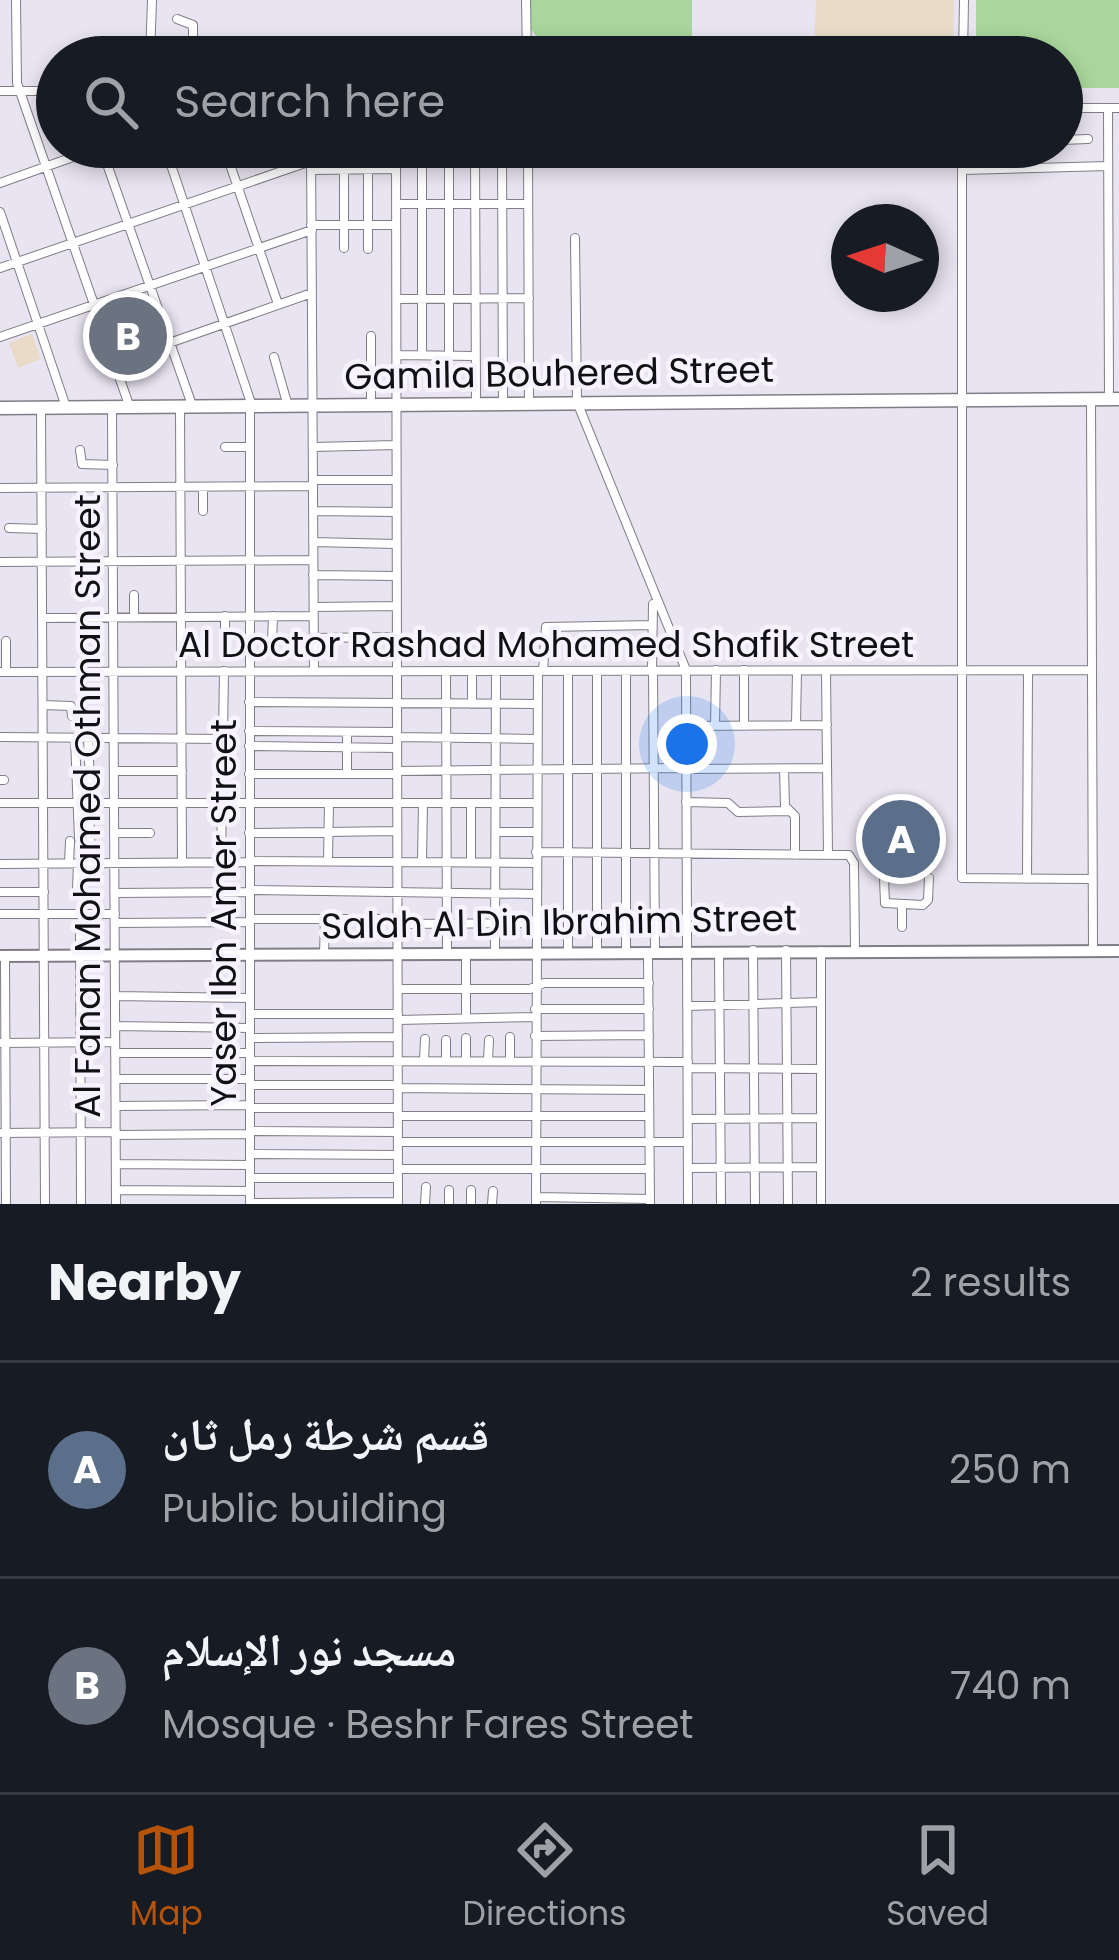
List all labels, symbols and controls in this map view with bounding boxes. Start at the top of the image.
search box [36,36,1083,168]
icon: search [78,69,144,135]
text: Search here [174,70,445,133]
north arrow [831,204,939,312]
pin: B [89,291,167,381]
street label: Gamila Bouhered Street [344,344,774,402]
street label: Al Fanan Mohamed Othman Street [62,494,113,1118]
street label: Al Doctor Rashad Mohamed Shafik Street [178,619,914,670]
your location [657,714,717,774]
street label: Yaser Ibn Amer Street [198,719,249,1107]
pin: A [862,794,940,884]
street label: Salah Al Din Ibrahim Street [321,892,797,952]
text: Nearby [48,1246,241,1318]
text: 2 results [910,1255,1071,1310]
text: قسم شرطة رمل ثان [162,1403,489,1466]
text: A [73,1442,101,1497]
text: 250 m [949,1442,1071,1497]
text: Public building [162,1481,447,1536]
text: مسجد نور الإسلام [162,1619,456,1682]
text: B [74,1658,100,1713]
text: 740 m [950,1658,1071,1713]
text: Mosque · Beshr Fares Street [162,1697,694,1752]
tab: Map [130,1817,203,1939]
tab: Directions [463,1817,626,1939]
tab: Saved [886,1817,989,1939]

